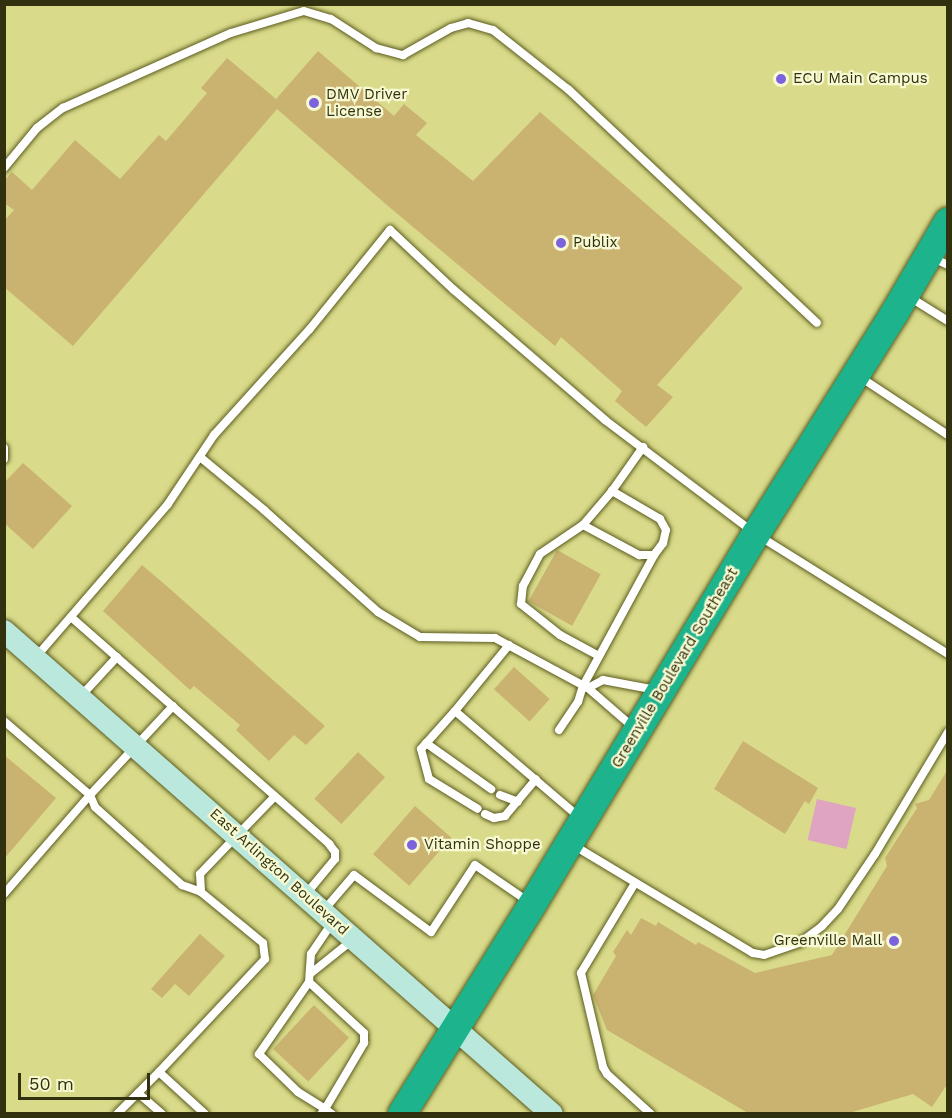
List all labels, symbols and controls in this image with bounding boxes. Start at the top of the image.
place label: ECU Main Campus [793,70,928,88]
marker: ECU Main Campus [774,72,788,86]
place label: DMV Driver License [326,85,408,120]
marker: DMV Driver License [307,96,321,110]
place label: Publix [573,234,617,252]
marker: Publix [554,236,568,250]
street label: Greenville Boulevard Southeast [608,565,742,771]
street label: East Arlington Boulevard [206,805,352,939]
place label: Vitamin Shoppe [424,836,541,854]
marker: Vitamin Shoppe [405,838,419,852]
place label: Greenville Mall [774,932,882,950]
marker: Greenville Mall [887,934,901,948]
scale bar [21,1061,153,1099]
text: 50 m [29,1073,74,1094]

